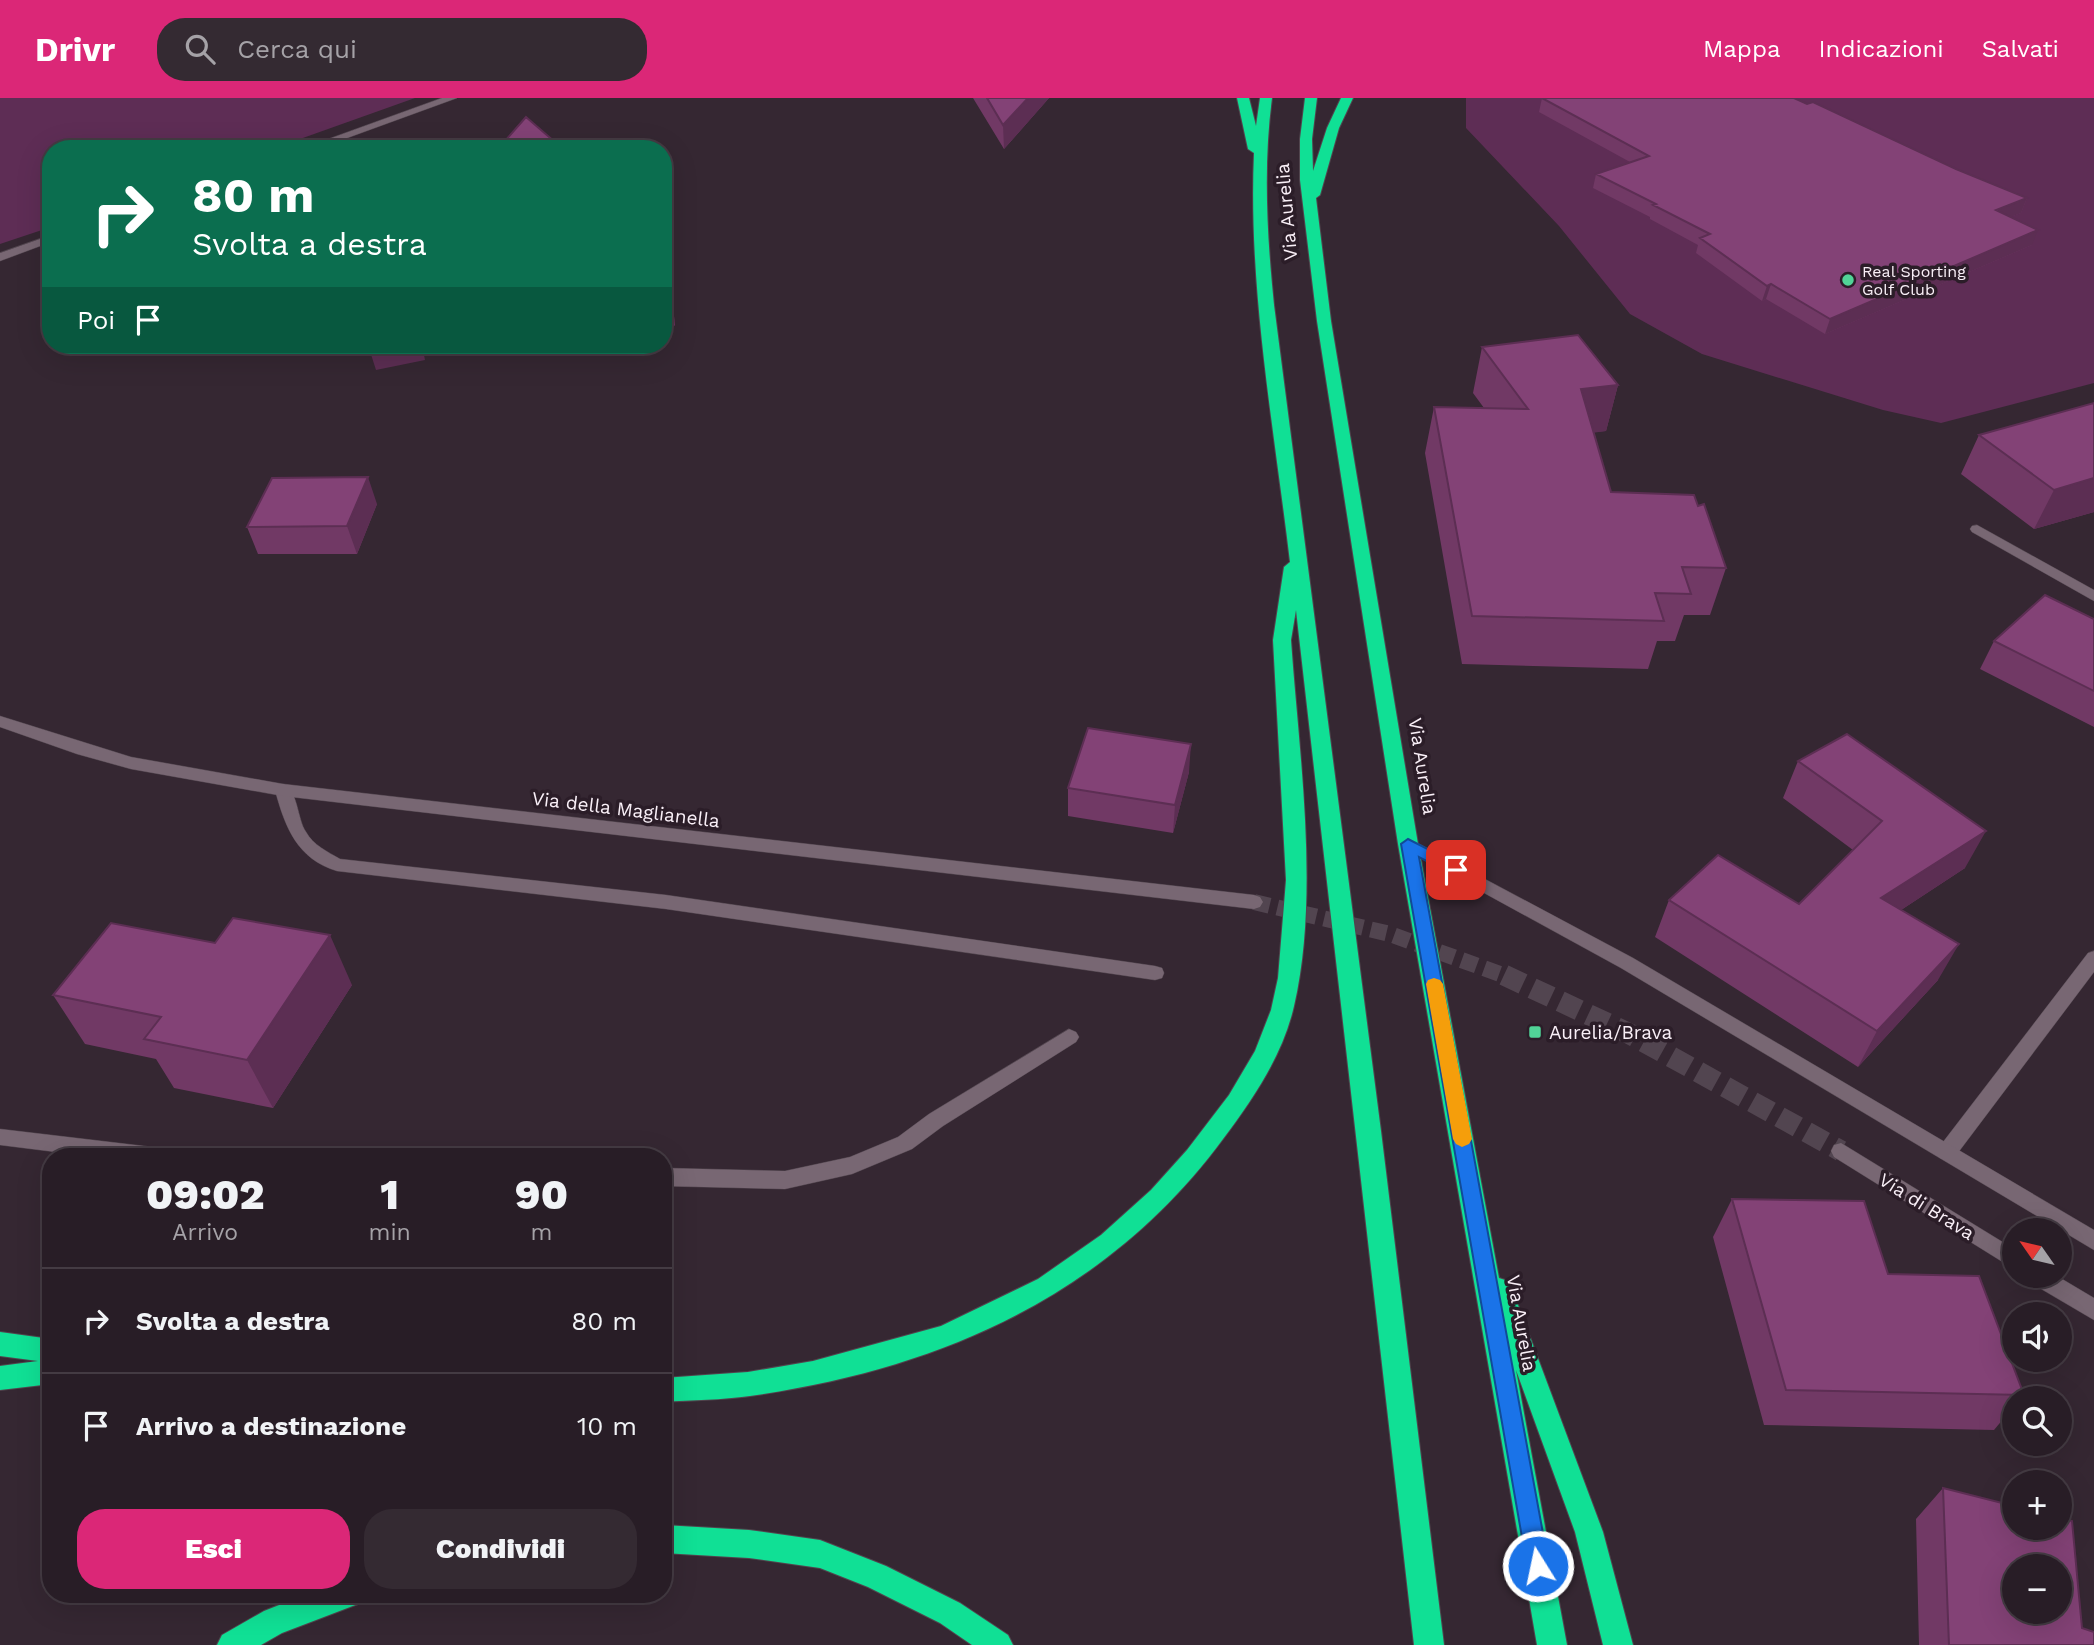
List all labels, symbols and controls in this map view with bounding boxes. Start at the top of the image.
search box [157,18,647,81]
text: Drivr [35,30,115,69]
icon: search [181,30,219,68]
text: Cerca qui [237,34,357,64]
text: Mappa [1703,35,1781,63]
text: Indicazioni [1819,35,1944,63]
text: Salvati [1982,35,2059,63]
street label: Via Aurelia [1271,162,1302,262]
text: 80 m [192,166,314,224]
icon: right [77,168,168,259]
text: Svolta a destra [192,225,427,263]
place label: Real Sporting Golf Club [1862,262,1966,299]
marker: Real Sporting Golf Club [1840,272,1856,288]
icon: arrive [129,301,167,339]
text: Poi [77,305,115,335]
street label: Via Aurelia [1404,716,1442,816]
street label: Via della Maglianella [531,787,721,832]
pin [1426,840,1486,900]
icon: arrive [1437,851,1475,889]
place label: Aurelia/Brava [1549,1021,1672,1044]
marker: Aurelia/Brava [1527,1024,1543,1040]
street label: Via di Brava [1875,1168,1979,1245]
text: 09:02 [146,1170,265,1219]
text: 1 [380,1170,399,1219]
text: 90 [515,1170,568,1219]
north arrow [2002,1218,2072,1288]
map controls [2002,1218,2072,1624]
text: Arrivo [172,1219,238,1246]
text: min [369,1219,411,1246]
text: m [530,1219,552,1246]
street label: Via Aurelia [1502,1273,1541,1373]
icon: right [77,1302,115,1340]
button: sound [2002,1302,2072,1372]
text: Svolta a destra [136,1306,329,1336]
text: 80 m [571,1306,637,1336]
button: search [2002,1386,2072,1456]
icon: arrive [77,1407,115,1445]
text: Arrivo a destinazione [136,1411,406,1441]
text: 10 m [577,1411,637,1441]
button: + [2002,1470,2072,1540]
button: Esci [77,1509,350,1589]
button: Condividi [364,1509,637,1589]
position arrow [1501,1529,1575,1603]
button: − [2002,1554,2072,1624]

